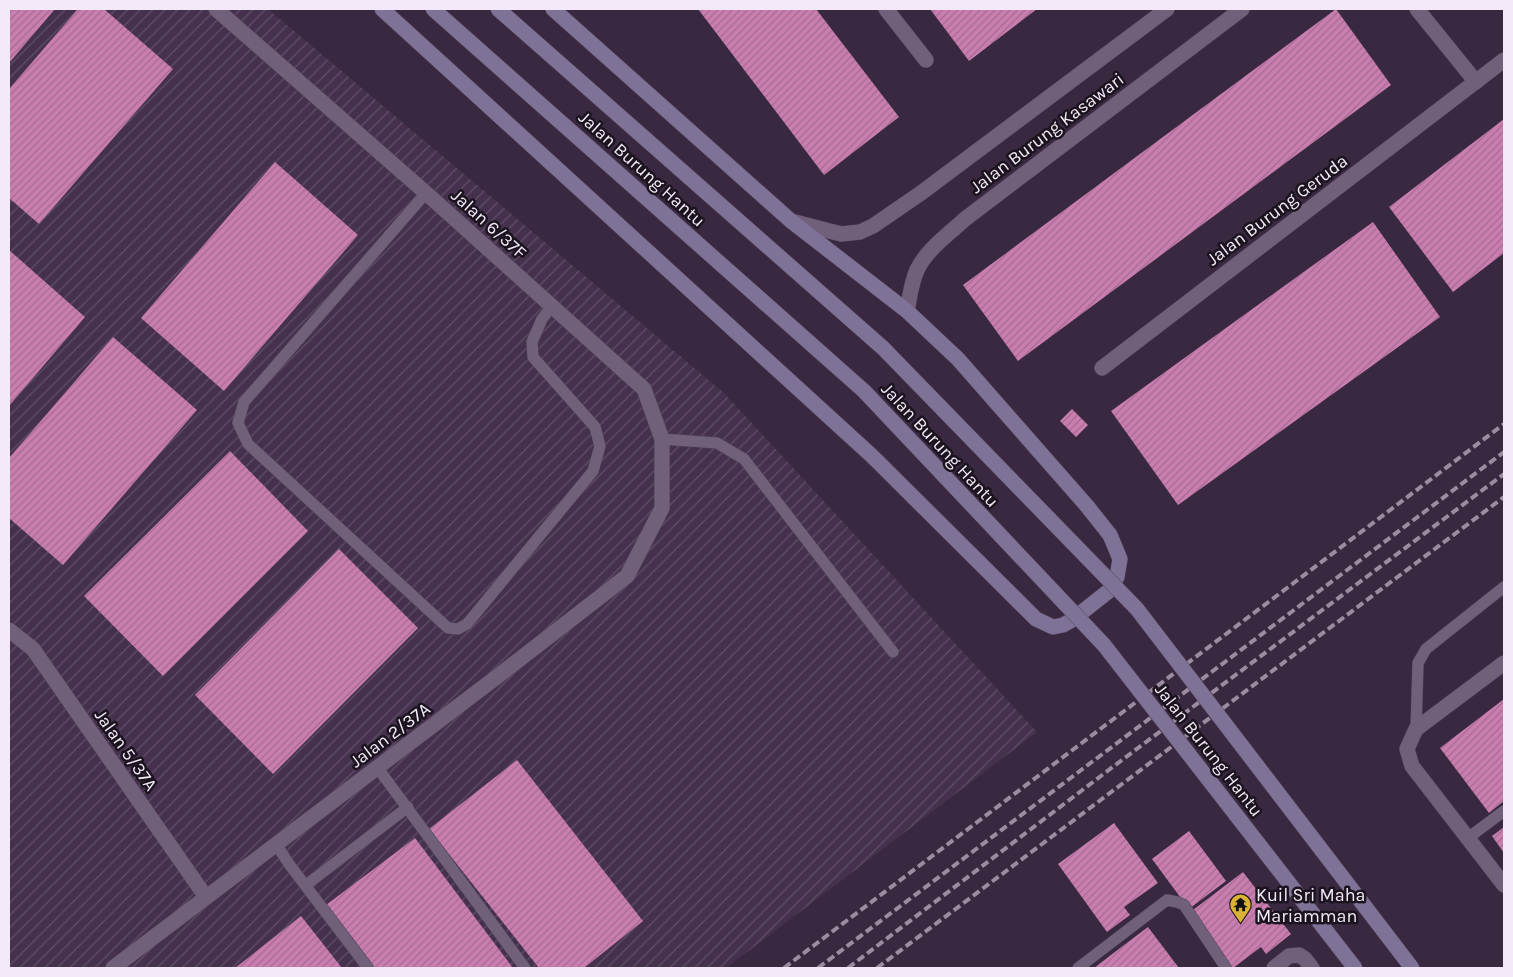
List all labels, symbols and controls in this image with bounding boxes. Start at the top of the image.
street label: Jalan Burung Kasawari [966,68,1128,198]
street label: Jalan Burung Hantu [574,106,710,232]
street label: Jalan Burung Geruda [1202,150,1352,270]
street label: Jalan 6/37F [447,184,531,264]
street label: Jalan Burung Hantu [877,378,1003,512]
street label: Jalan Burung Hantu [1150,679,1268,821]
street label: Jalan 2/37A [345,698,435,772]
street label: Jalan 5/37A [90,705,162,795]
place label: Kuil Sri Maha Mariamman [1256,884,1365,927]
temple icon: Kuil Sri Maha Mariamman [1228,893,1252,924]

